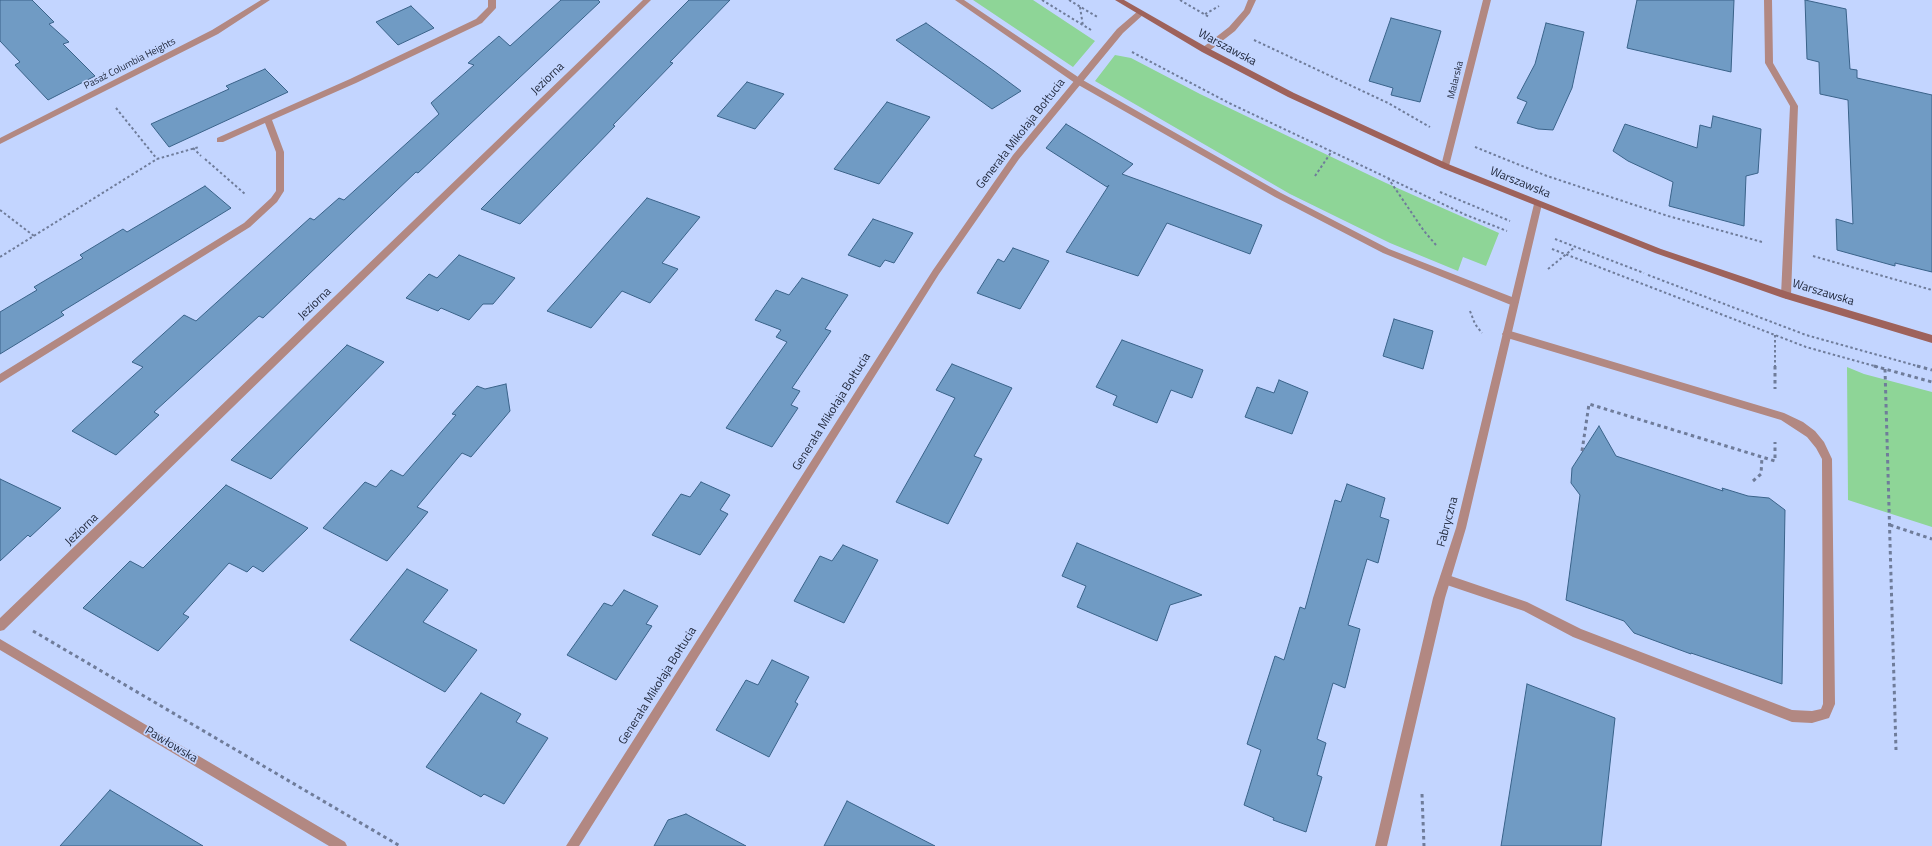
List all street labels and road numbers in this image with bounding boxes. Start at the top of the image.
street label: Warszawska [1195,27,1259,69]
street label: Pasaż Columbia Heights [82,36,178,92]
street label: Jeziorna [528,60,568,98]
street label: Malarska [1446,60,1466,100]
street label: Generała Mikołaja Bołtucia [973,76,1069,192]
street label: Warszawska [1488,164,1552,202]
street label: Warszawska [1790,277,1856,309]
street label: Jeziorna [295,285,335,323]
street label: Generała Mikołaja Bołtucia [790,350,874,474]
street label: Fabryczna [1434,495,1462,549]
street label: Jeziorna [62,511,102,549]
street label: Generała Mikołaja Bołtucia [616,624,700,748]
street label: Pawłowska [142,724,200,766]

